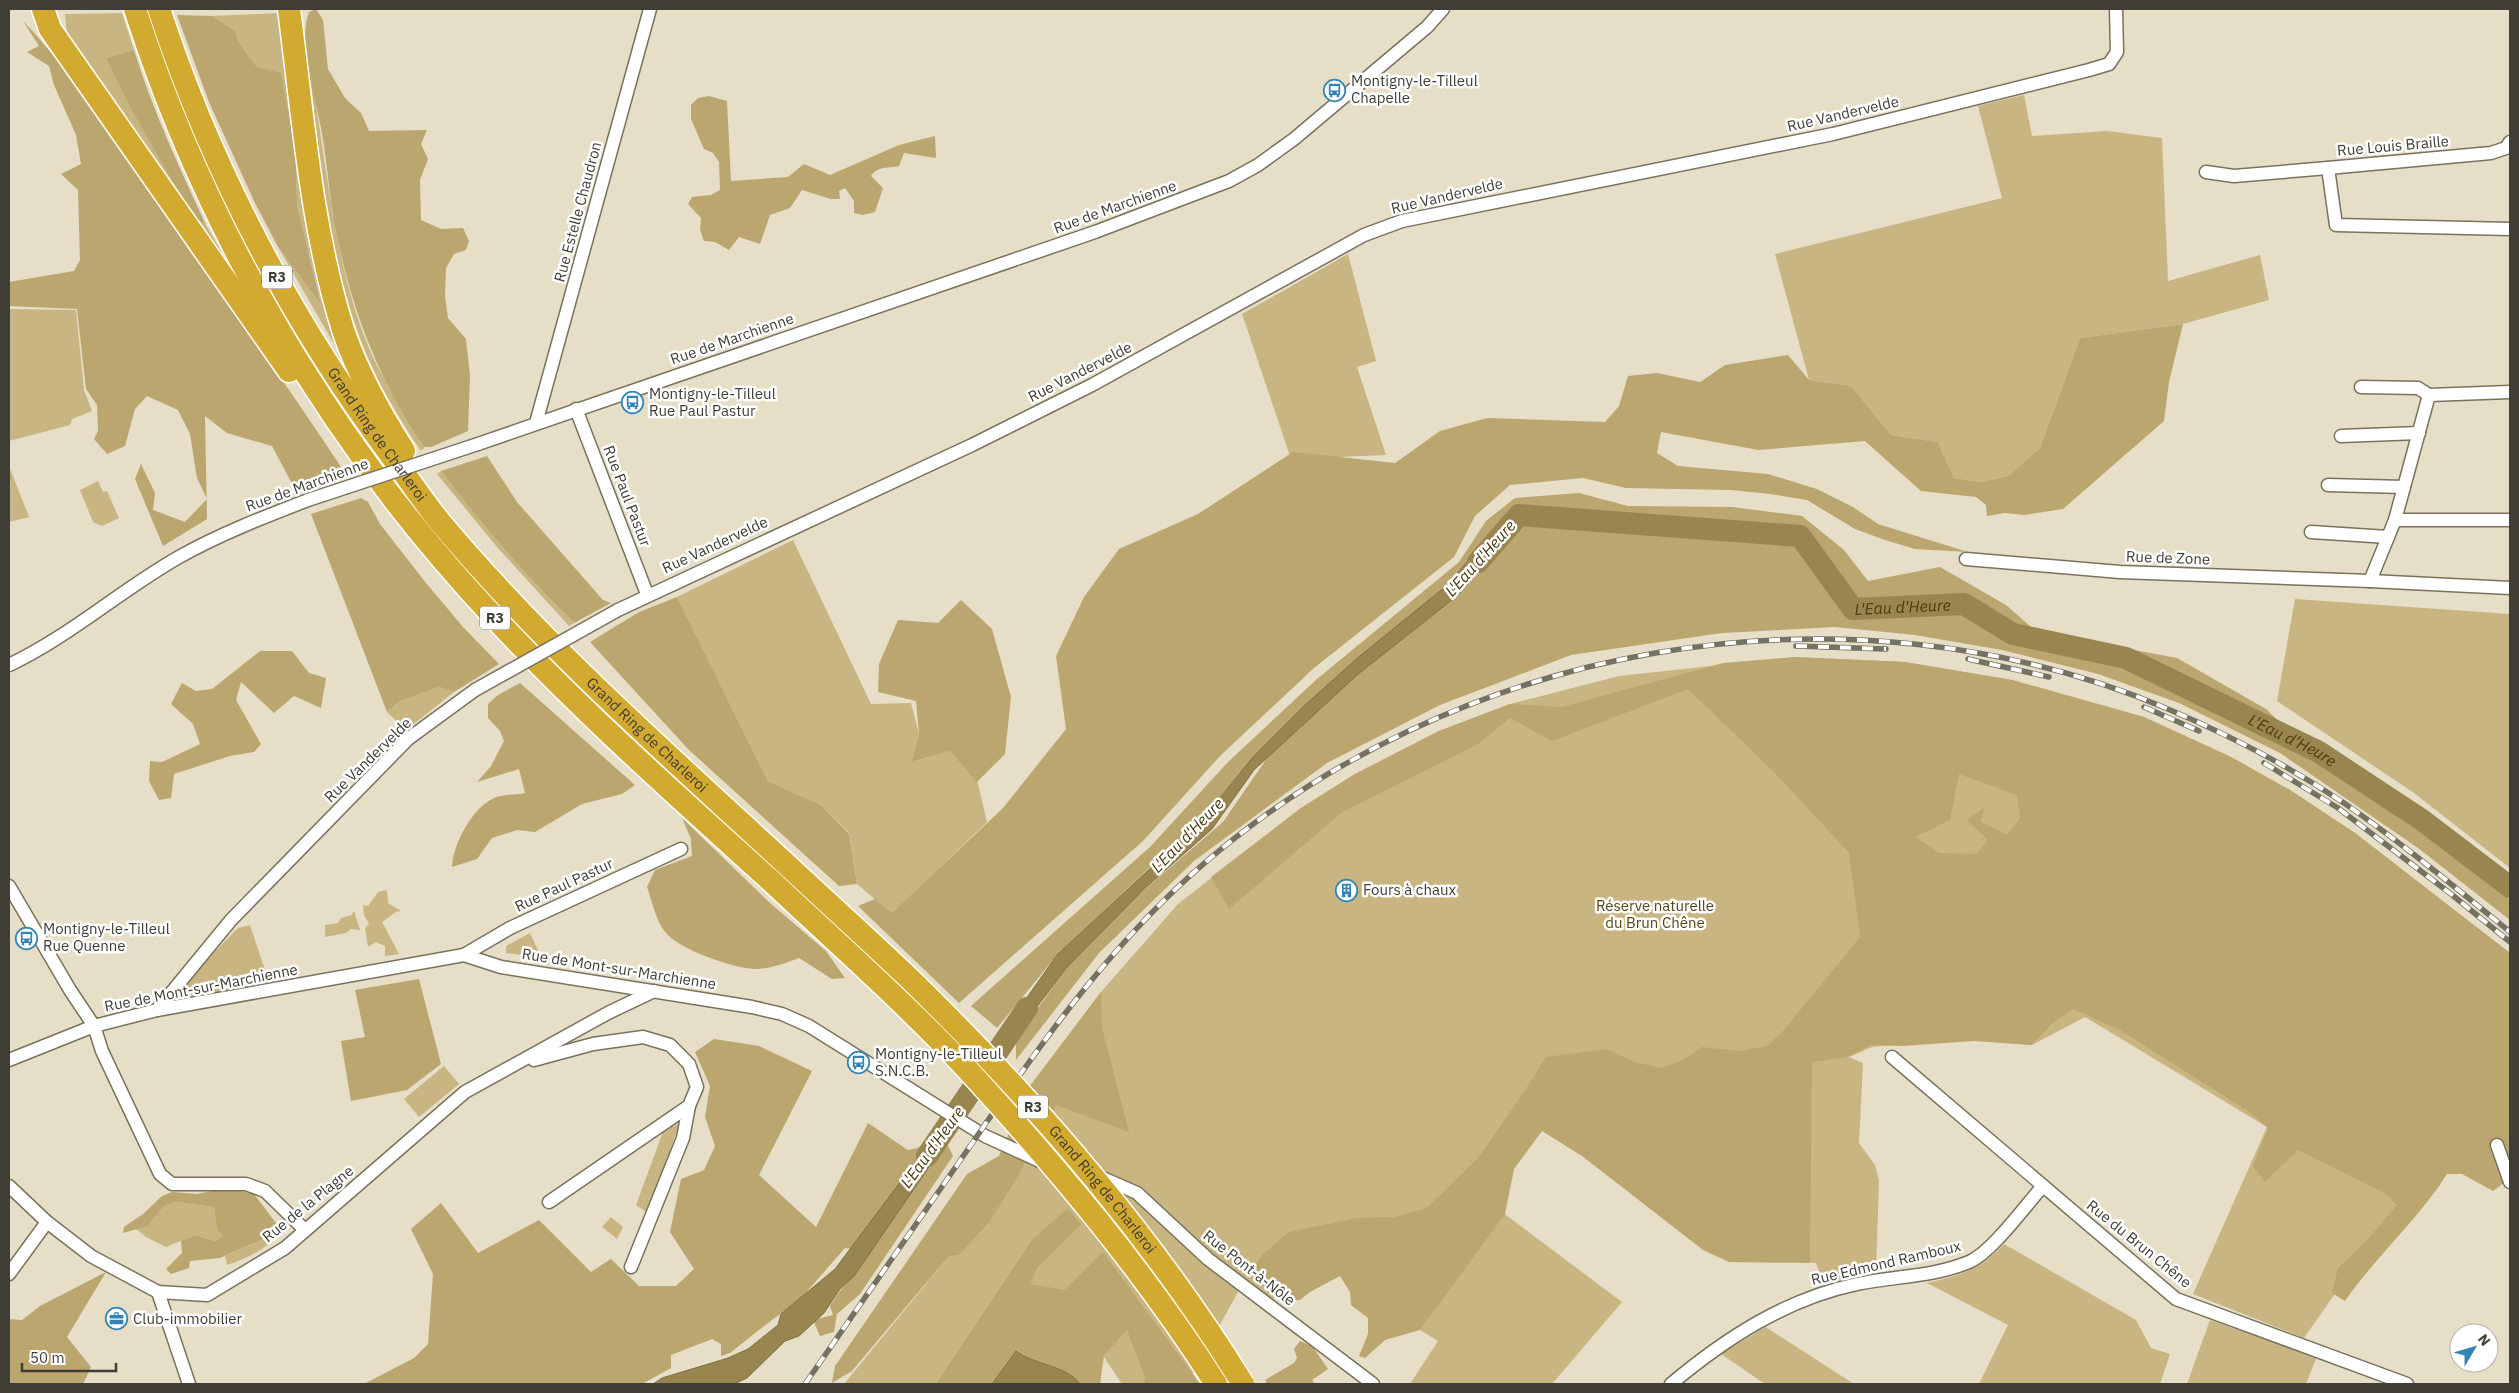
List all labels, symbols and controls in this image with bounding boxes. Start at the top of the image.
place label: Montigny-le-Tilleul Chapelle [1351,71,1478,107]
bus stop icon: Montigny-le-Tilleul Chapelle [1323,78,1347,102]
street label: Rue Vandervelde [1785,91,1901,136]
street label: Rue Louis Braille [2336,131,2450,160]
street label: Rue Estelle Chaudron [550,140,605,284]
street label: Rue Vandervelde [1389,173,1505,218]
street label: Rue de Marchienne [1051,175,1179,238]
road number: R3 [262,266,292,288]
street label: Rue de Marchienne [668,308,796,369]
street label: Rue Vandervelde [1025,337,1135,406]
street label: Grand Ring de Charleroi [324,363,431,505]
place label: Montigny-le-Tilleul Rue Paul Pastur [649,384,776,420]
bus stop icon: Montigny-le-Tilleul Rue Paul Pastur [621,391,645,415]
street label: Rue Paul Pastur [600,443,656,549]
street label: Rue de Marchienne [243,453,371,516]
street label: Rue Vandervelde [659,512,771,577]
water label: L'Eau d'Heure [1440,516,1520,600]
street label: Rue de Zone [2126,547,2210,568]
water label: L'Eau d'Heure [1854,595,1951,619]
road number: R3 [480,606,510,630]
street label: Grand Ring de Charleroi [582,673,712,796]
water label: L'Eau d'Heure [2245,709,2340,771]
street label: Rue Vandervelde [320,713,415,806]
water label: L'Eau d'Heure [1146,794,1228,876]
street label: Rue Paul Pastur [512,853,616,916]
building icon: Fours à chaux [1335,878,1359,902]
place label: Fours à chaux [1363,880,1456,899]
park label: Réserve naturelle du Brun Chêne [1596,896,1714,932]
place label: Montigny-le-Tilleul Rue Quenne [43,919,170,955]
bus stop icon: Montigny-le-Tilleul Rue Quenne [15,926,39,950]
street label: Rue de Mont-sur-Marchienne [521,944,718,993]
street label: Rue de Mont-sur-Marchienne [103,959,299,1016]
place label: Montigny-le-Tilleul S.N.C.B. [875,1044,1002,1080]
bus stop icon: Montigny-le-Tilleul S.N.C.B. [847,1051,871,1075]
road number: R3 [1018,1096,1048,1118]
water label: L'Eau d'Heure [896,1102,968,1192]
street label: Grand Ring de Charleroi [1045,1121,1161,1257]
street label: Rue de la Plagne [258,1161,357,1246]
street label: Rue du Brun Chêne [2083,1196,2196,1292]
street label: Rue Pont-à-Nôle [1199,1226,1299,1310]
street label: Rue Edmond Ramboux [1809,1236,1963,1289]
office icon: Club-immobilier [105,1307,129,1331]
place label: Club-immobilier [133,1309,243,1328]
north arrow [2449,1323,2499,1373]
text: N [2474,1330,2494,1350]
scale bar [22,1340,116,1372]
text: 50 m [30,1348,65,1367]

